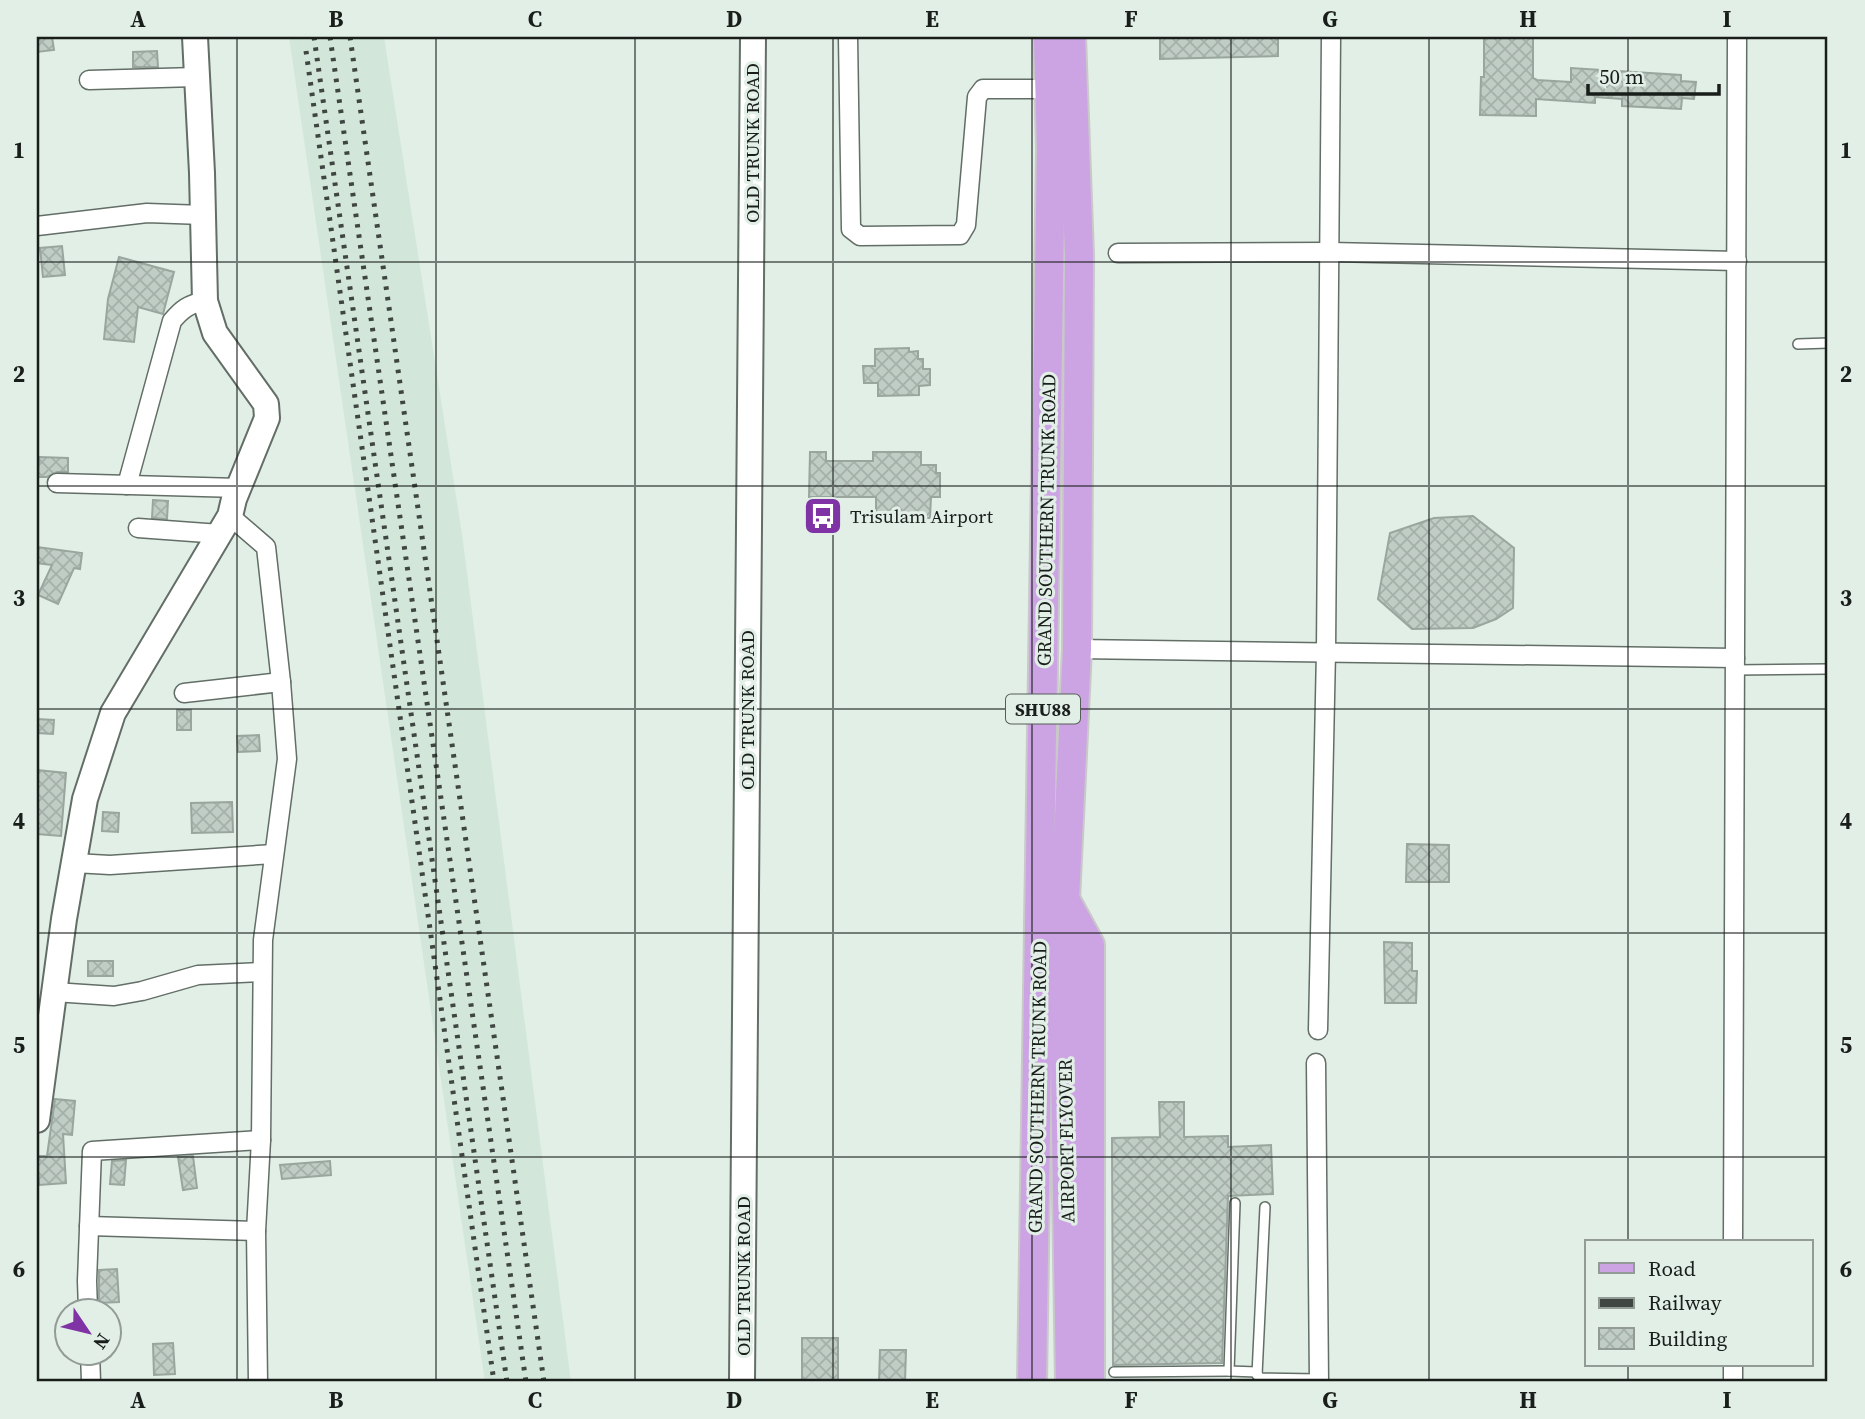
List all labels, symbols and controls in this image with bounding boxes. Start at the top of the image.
text: A [130,3,146,35]
text: B [329,3,344,35]
text: C [528,3,542,35]
text: D [726,3,742,35]
text: E [925,3,939,35]
text: F [1124,3,1138,35]
text: G [1322,3,1338,35]
text: H [1519,3,1537,35]
text: I [1723,3,1732,35]
scale bar [1588,52,1720,96]
text: 50 m [1599,62,1644,91]
street label: OLD TRUNK ROAD [739,63,765,223]
text: 1 [13,134,25,166]
text: 1 [1840,134,1852,166]
text: 2 [13,358,25,390]
text: 2 [1840,358,1852,390]
street label: GRAND SOUTHERN TRUNK ROAD [1030,374,1062,666]
bus stop icon: Trisulam Airport [802,495,844,537]
place label: Trisulam Airport [850,503,994,529]
text: 3 [13,582,25,614]
text: 3 [1840,582,1852,614]
street label: OLD TRUNK ROAD [734,630,760,790]
road number: SHU88 [1006,694,1080,724]
text: 4 [13,805,25,837]
text: 4 [1840,805,1852,837]
street label: GRAND SOUTHERN TRUNK ROAD [1021,941,1053,1233]
text: 5 [13,1029,25,1061]
text: 5 [1840,1029,1852,1061]
street label: AIRPORT FLYOVER [1052,1058,1080,1223]
street label: OLD TRUNK ROAD [730,1196,756,1356]
legend [1585,1240,1812,1366]
text: 6 [13,1253,25,1285]
text: 6 [1840,1253,1852,1285]
text: Road [1648,1254,1696,1283]
text: Railway [1648,1288,1722,1317]
north arrow [52,1296,122,1366]
text: Building [1648,1324,1727,1353]
text: N [87,1329,117,1355]
text: A [130,1384,146,1416]
text: B [329,1384,344,1416]
text: C [528,1384,542,1416]
text: D [726,1384,742,1416]
text: E [925,1384,939,1416]
text: F [1124,1384,1138,1416]
text: G [1322,1384,1338,1416]
text: H [1519,1384,1537,1416]
text: I [1723,1384,1732,1416]

